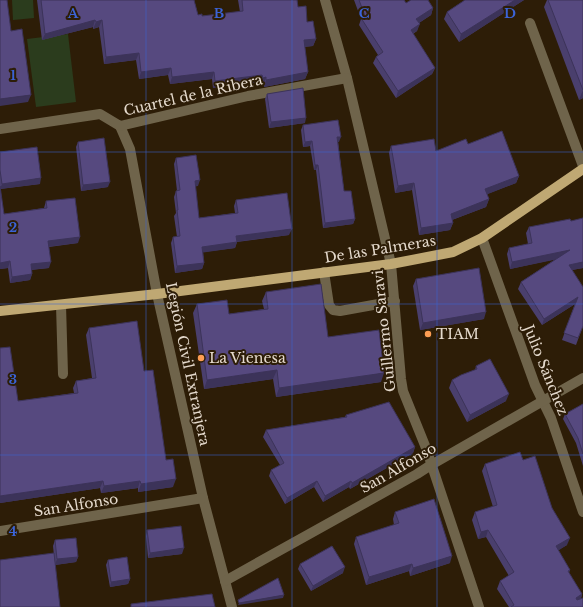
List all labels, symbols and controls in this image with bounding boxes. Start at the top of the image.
text: A [67,5,79,22]
text: B [214,5,224,22]
text: C [359,5,370,22]
text: D [504,5,516,22]
text: 1 [10,67,16,84]
street label: Cuartel de la Ribera [122,70,264,120]
text: 2 [9,219,17,236]
street label: De las Palmeras [323,231,437,267]
street label: Guillermo Saravi [369,269,399,393]
street label: Legión Civil Extranjera [162,281,214,448]
street label: Julio Sánchez [519,320,572,418]
place label: TIAM [436,325,479,343]
marker: TIAM [423,329,433,339]
place label: La Vienesa [209,349,286,367]
marker: La Vienesa [196,353,206,363]
text: 3 [9,371,17,388]
street label: San Alfonso [357,439,439,497]
street label: San Alfonso [33,489,119,521]
text: 4 [9,523,18,540]

